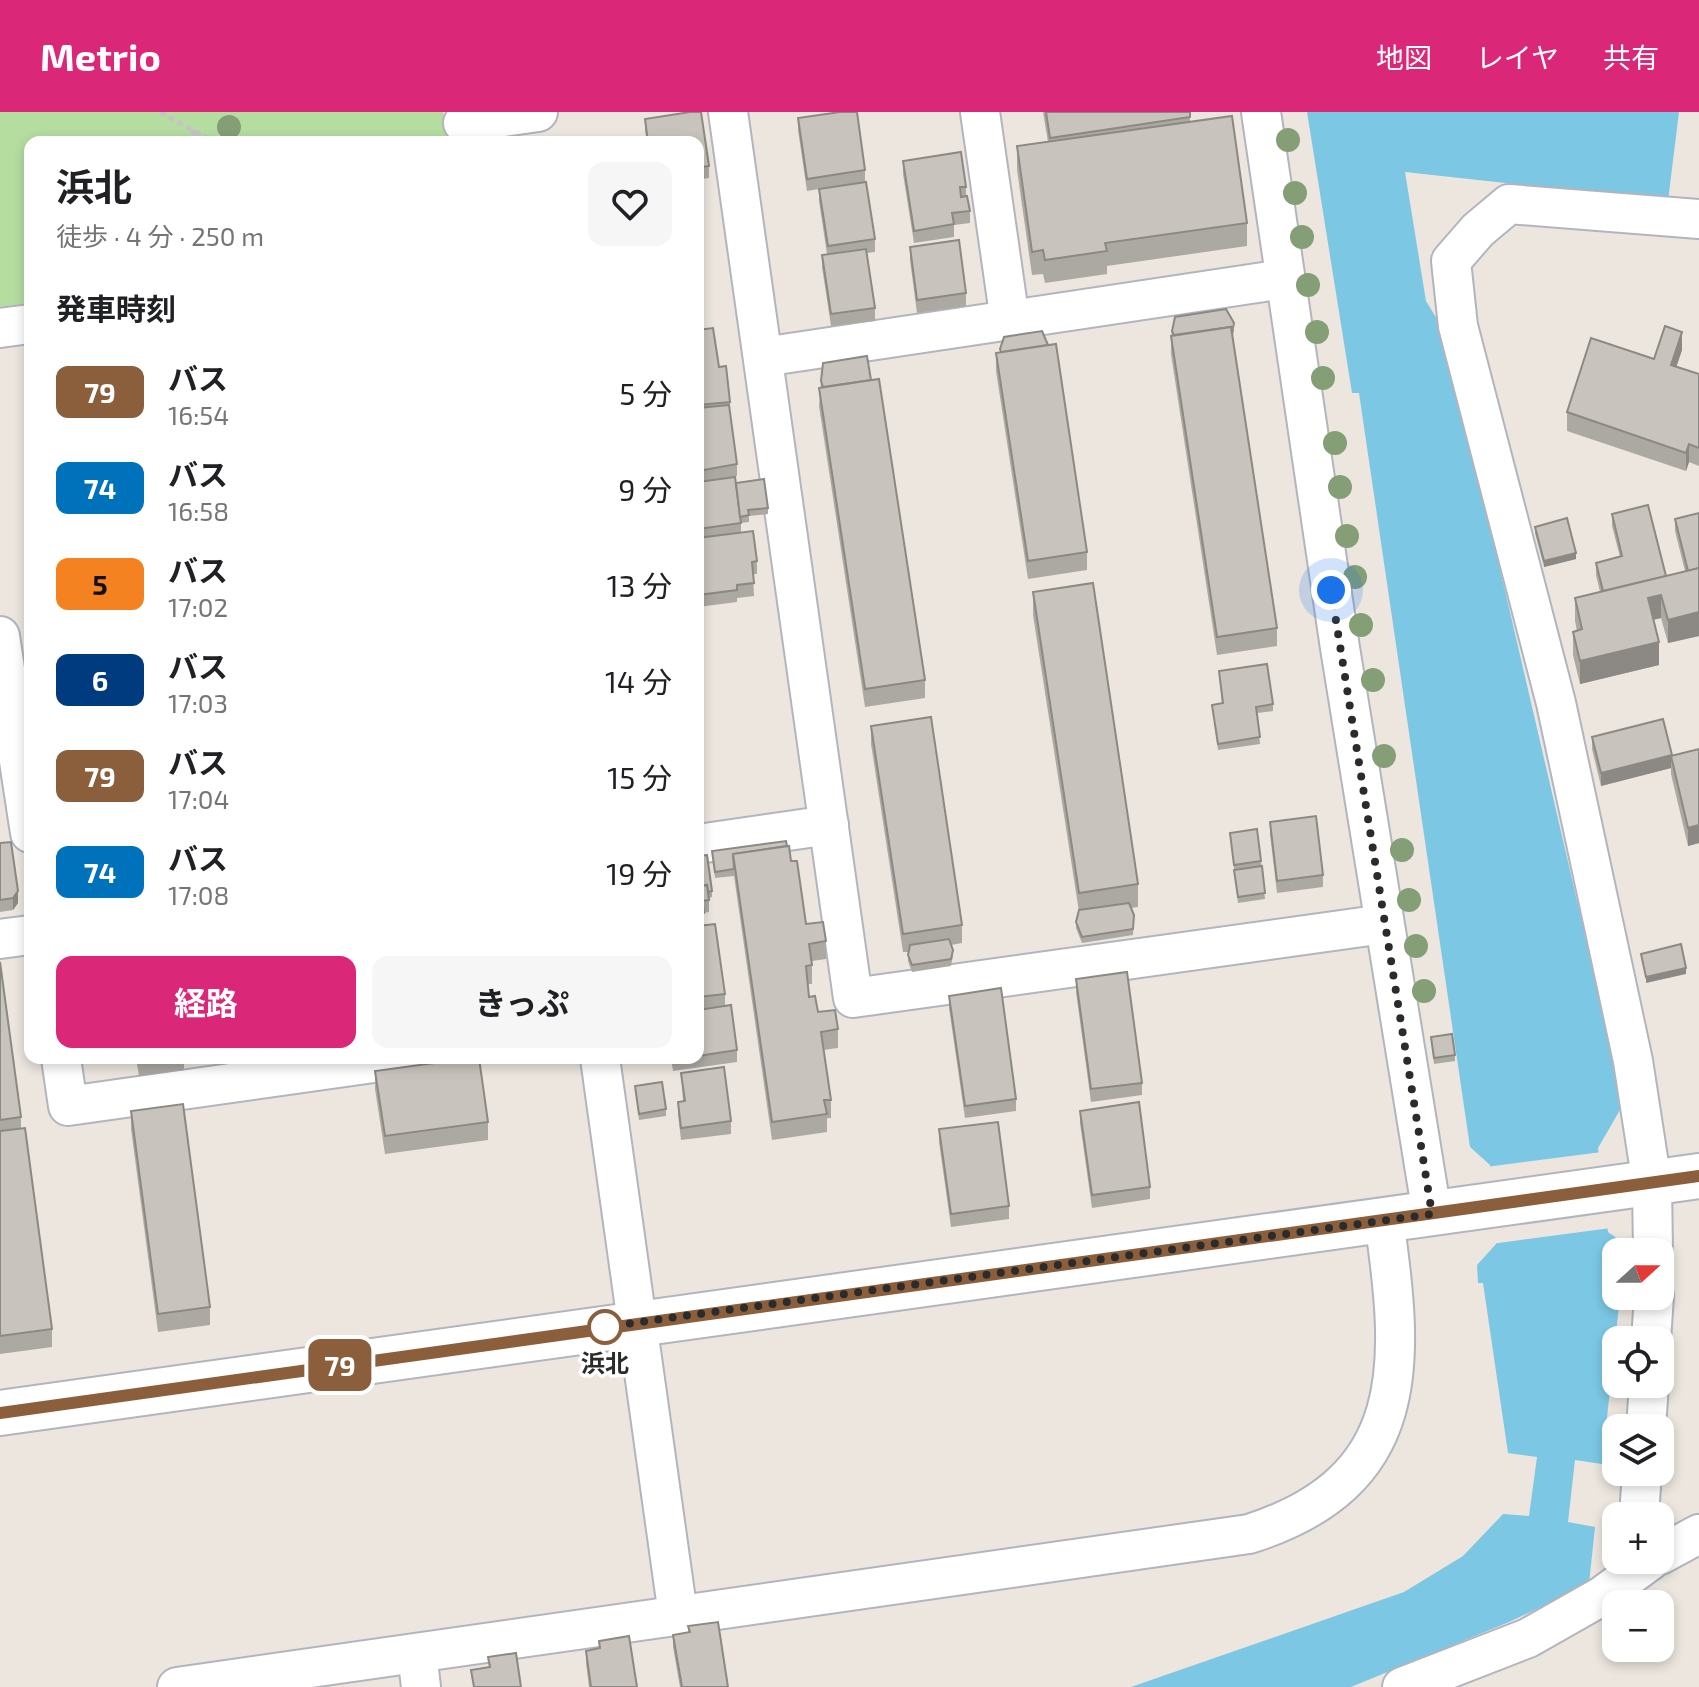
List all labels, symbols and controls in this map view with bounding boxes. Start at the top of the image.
text: Metrio [40,33,161,79]
text: 地図 [1376,40,1432,74]
text: レイヤ [1476,40,1559,74]
text: 共有 [1603,40,1659,74]
button: heart [588,162,672,246]
text: 浜北 [56,163,132,209]
text: 徒歩 · 4 分 · 250 m [56,220,264,251]
text: 発車時刻 [56,290,176,326]
text: バス [168,360,228,396]
text: 79 [84,375,116,409]
text: 5 分 [619,375,672,411]
text: 16:54 [168,399,229,430]
text: バス [168,456,228,492]
text: 74 [84,471,116,505]
text: 9 分 [618,471,672,507]
text: 16:58 [168,495,229,526]
text: バス [168,552,228,588]
text: 5 [92,567,108,601]
text: 13 分 [607,567,672,603]
your location [1311,570,1351,610]
text: 17:02 [168,591,228,622]
text: バス [168,648,228,684]
text: 6 [92,663,108,697]
text: 14 分 [605,663,672,699]
text: 17:03 [168,687,228,718]
text: バス [168,744,228,780]
text: 79 [84,759,116,793]
text: 15 分 [607,759,672,795]
text: 17:04 [168,783,229,814]
text: バス [168,840,228,876]
text: 74 [84,855,116,889]
text: 19 分 [606,855,672,891]
text: 17:08 [168,879,229,910]
button: 経路 [56,956,356,1048]
button: きっぷ [372,956,672,1048]
north arrow [1602,1238,1674,1310]
map controls [1602,1238,1674,1662]
marker: 浜北 [588,1310,622,1344]
button: locate [1602,1326,1674,1398]
line badge: 79 [304,1339,376,1391]
text: 79 [324,1348,356,1382]
place label: 浜北 [581,1348,629,1377]
button: layers [1602,1414,1674,1486]
button: + [1602,1502,1674,1574]
button: − [1602,1590,1674,1662]

